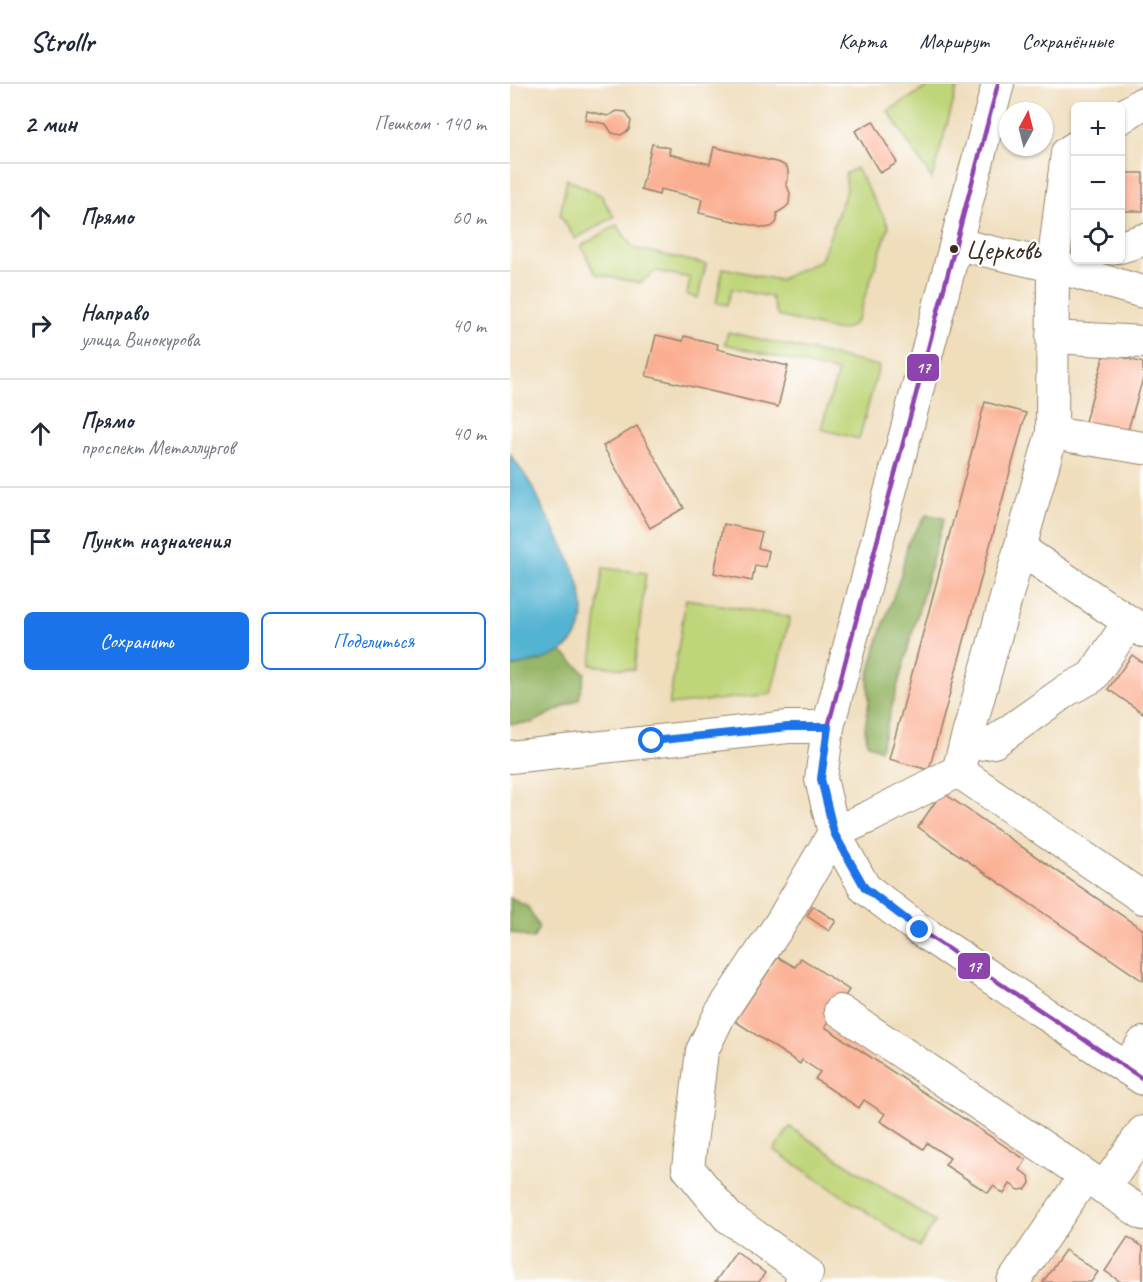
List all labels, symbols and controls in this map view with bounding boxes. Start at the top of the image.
text: Strollr [30,24,94,59]
text: Карта [838,28,887,54]
text: Маршрут [920,28,989,54]
text: Сохранённые [1022,28,1113,54]
north arrow [999,102,1053,156]
map controls [1071,102,1125,264]
button: + [1071,102,1125,156]
text: 2 мин [24,107,77,140]
text: Пешком · 140 m [374,111,486,136]
button: − [1071,156,1125,210]
icon: ahead [24,201,57,234]
text: Прямо [81,203,133,231]
text: 60 m [452,205,486,230]
button: locate [1071,210,1125,264]
place label: Церковь [965,232,1043,267]
marker: Церковь [948,243,960,255]
text: Направо [81,299,148,327]
icon: right [24,309,57,342]
text: 40 m [452,313,486,338]
text: улица Винокурова [81,327,200,352]
line badge: 17 [906,353,940,382]
text: 17 [916,358,932,378]
text: Прямо [81,407,133,435]
icon: ahead [24,417,57,450]
text: 40 m [452,421,486,446]
text: проспект Металлургов [81,435,234,460]
icon: arrive [24,525,57,558]
text: Пункт назначения [81,527,230,555]
button: Сохранить [24,612,249,670]
button: Поделиться [261,612,486,670]
route start [638,727,664,753]
route end [906,916,932,942]
line badge: 17 [957,952,991,980]
text: 17 [967,957,983,977]

